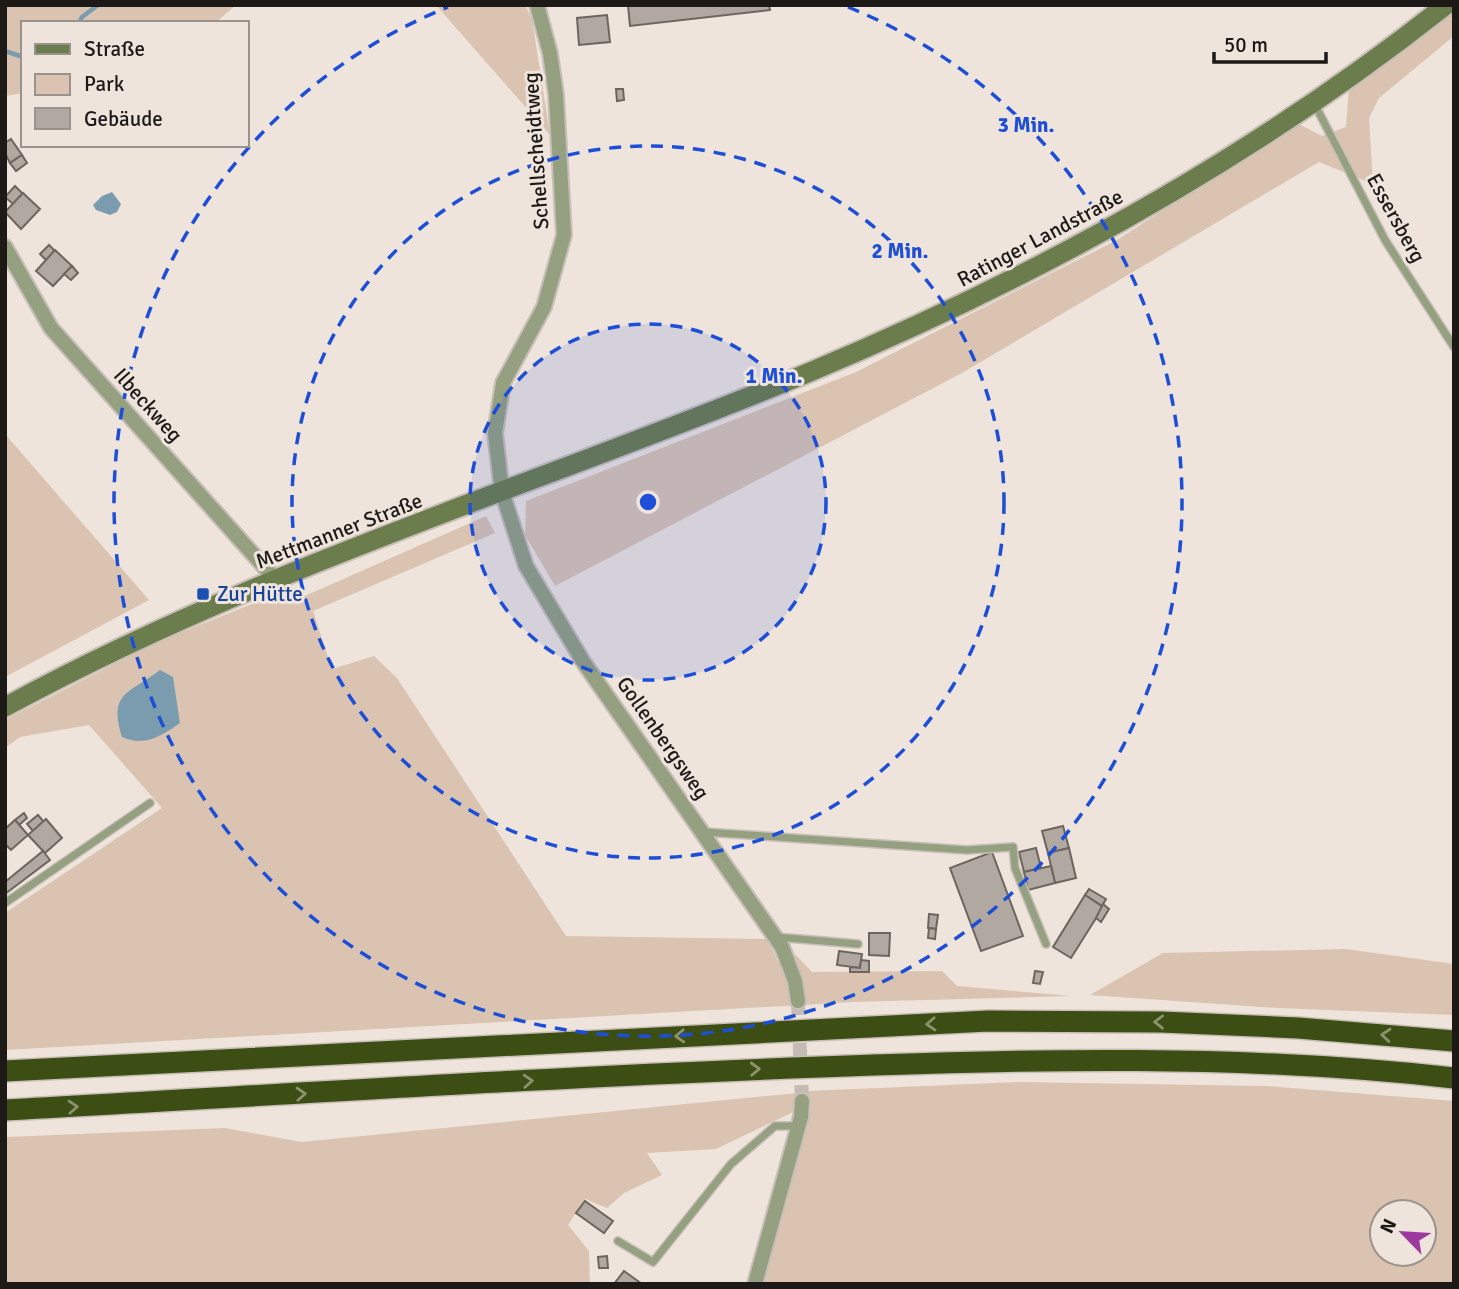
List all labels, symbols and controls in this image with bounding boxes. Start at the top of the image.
legend [21,21,248,147]
scale bar [1214,21,1326,65]
text: 50 m [1224,32,1268,58]
text: Straße [84,36,145,62]
text: Park [84,71,125,97]
street label: Schellscheidtweg [518,72,554,230]
text: Gebäude [84,106,163,132]
text: 3 Min. [997,112,1055,138]
street label: Essersberg [1361,169,1431,267]
street label: Ratinger Landstraße [953,183,1127,293]
text: 2 Min. [871,238,929,264]
street label: Ilbeckweg [108,363,188,447]
text: 1 Min. [745,363,803,389]
street label: Mettmanner Straße [252,487,426,575]
centre of rings [636,490,660,514]
place label: Zur Hütte [217,581,303,607]
marker: Zur Hütte [195,586,211,602]
street label: Gollenbergsweg [611,671,715,805]
one-way arrow [1153,1014,1163,1030]
one-way arrow [925,1016,936,1031]
one-way arrow [1380,1028,1391,1043]
one-way arrow [674,1029,685,1044]
one-way arrow [750,1062,761,1077]
one-way arrow [522,1074,533,1089]
one-way arrow [295,1087,306,1102]
one-way arrow [68,1099,79,1114]
north arrow [1368,1198,1438,1268]
text: N [1375,1215,1402,1237]

